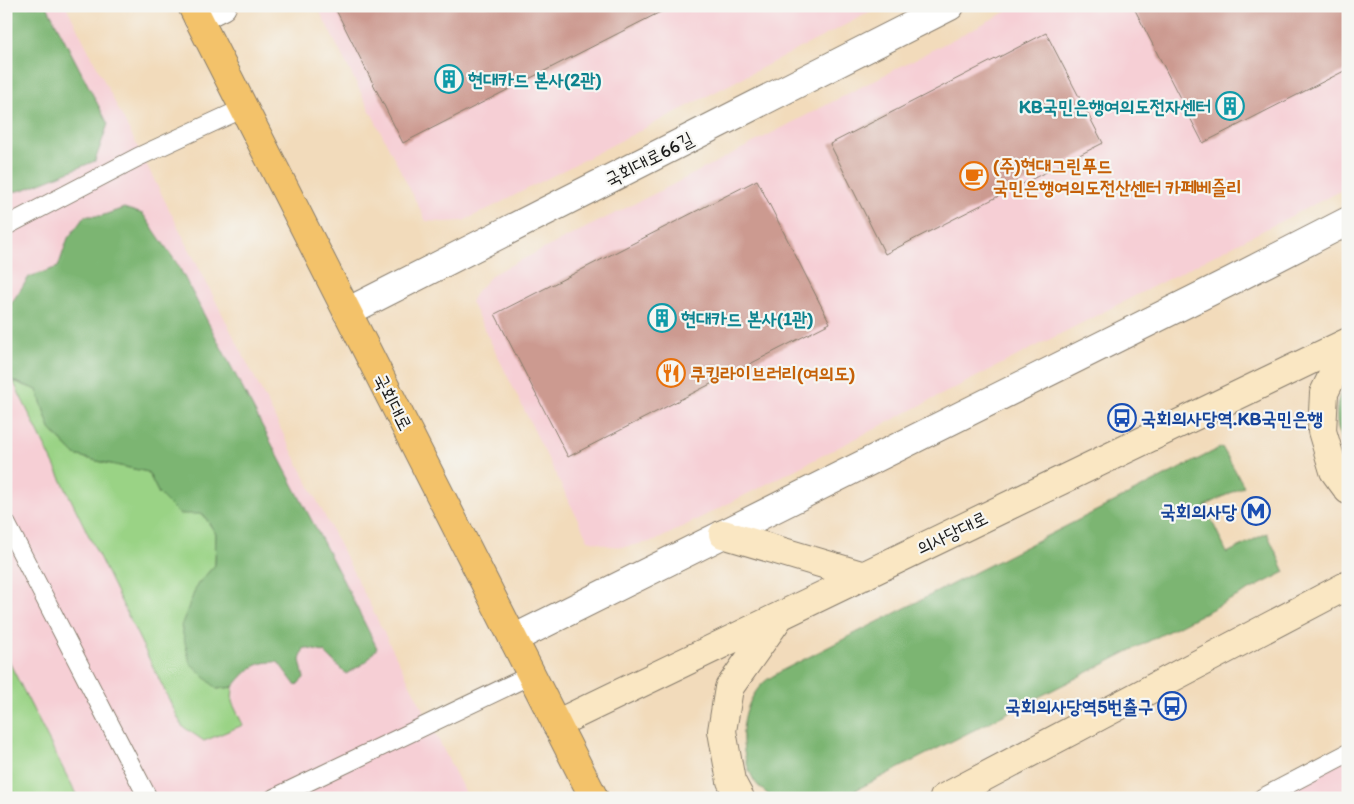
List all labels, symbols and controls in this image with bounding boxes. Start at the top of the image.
building icon: 현대카드 본사(2관) [434,64,464,94]
place label: 현대카드 본사(2관) [468,68,602,91]
building icon: KB국민은행여의도전자센터 [1215,91,1245,121]
place label: KB국민은행여의도전자센터 [1019,95,1211,118]
street label: 국회대로66길 [601,127,697,191]
place label: (주)현대그린푸드 국민은행여의도전산센터 카페베즐리 [993,154,1242,199]
cafe icon: (주)현대그린푸드 국민은행여의도전산센터 카페베즐리 [959,161,989,191]
building icon: 현대카드 본사(1관) [647,303,677,333]
place label: 현대카드 본사(1관) [681,307,814,330]
restaurant icon: 쿠킹라이브러리(여의도) [656,358,686,388]
place label: 쿠킹라이브러리(여의도) [690,362,855,385]
street label: 국회대로 [369,370,417,434]
bus stop icon: 국회의사당역.KB국민은행 [1107,403,1137,433]
place label: 국회의사당역.KB국민은행 [1141,407,1323,430]
metro station icon: 국회의사당 [1241,496,1271,526]
place label: 국회의사당 [1161,500,1238,523]
street label: 의사당대로 [913,506,991,560]
bus stop icon: 국회의사당역5번출구 [1157,691,1187,721]
place label: 국회의사당역5번출구 [1005,695,1153,718]

